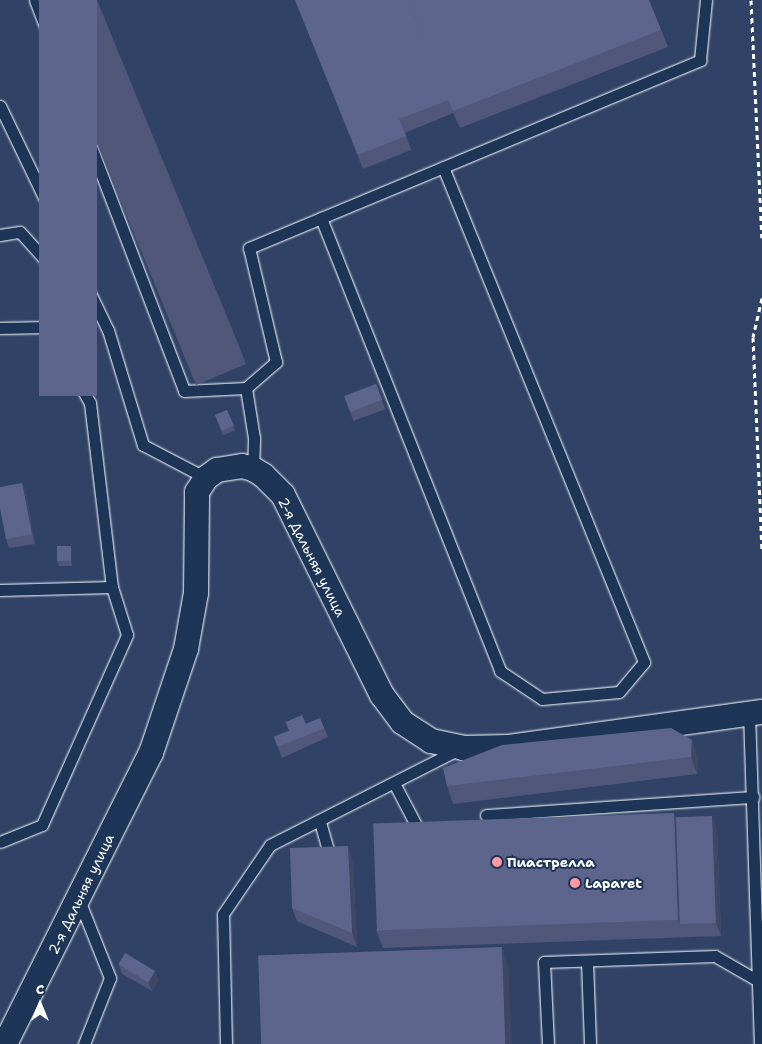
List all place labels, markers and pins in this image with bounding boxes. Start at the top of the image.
place label: Пиастрелла [507,854,595,870]
marker: Пиастрелла [491,856,503,868]
place label: Laparet [585,875,642,891]
marker: Laparet [569,877,581,889]

